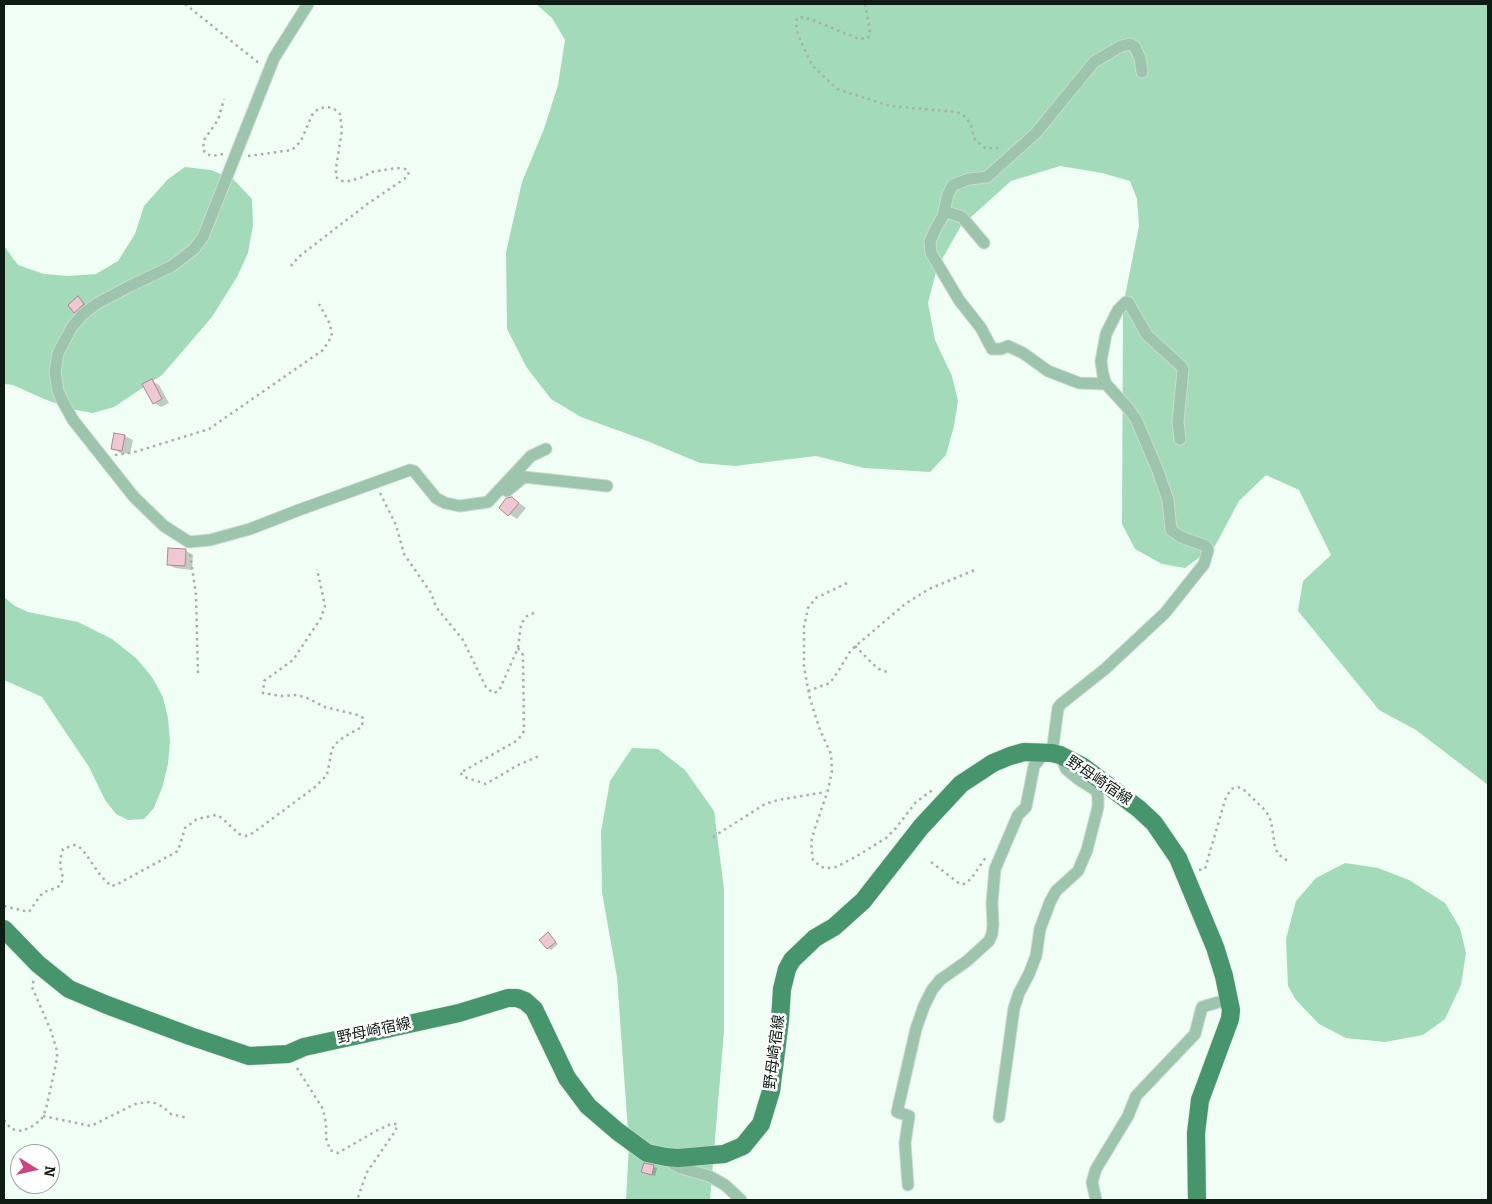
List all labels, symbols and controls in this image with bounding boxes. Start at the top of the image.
street label: 野母崎宿線 [1063,753,1135,809]
street label: 野母崎宿線 [335,1014,413,1048]
street label: 野母崎宿線 [761,1014,789,1090]
north arrow [10,1144,60,1194]
text: N [40,1165,59,1178]

